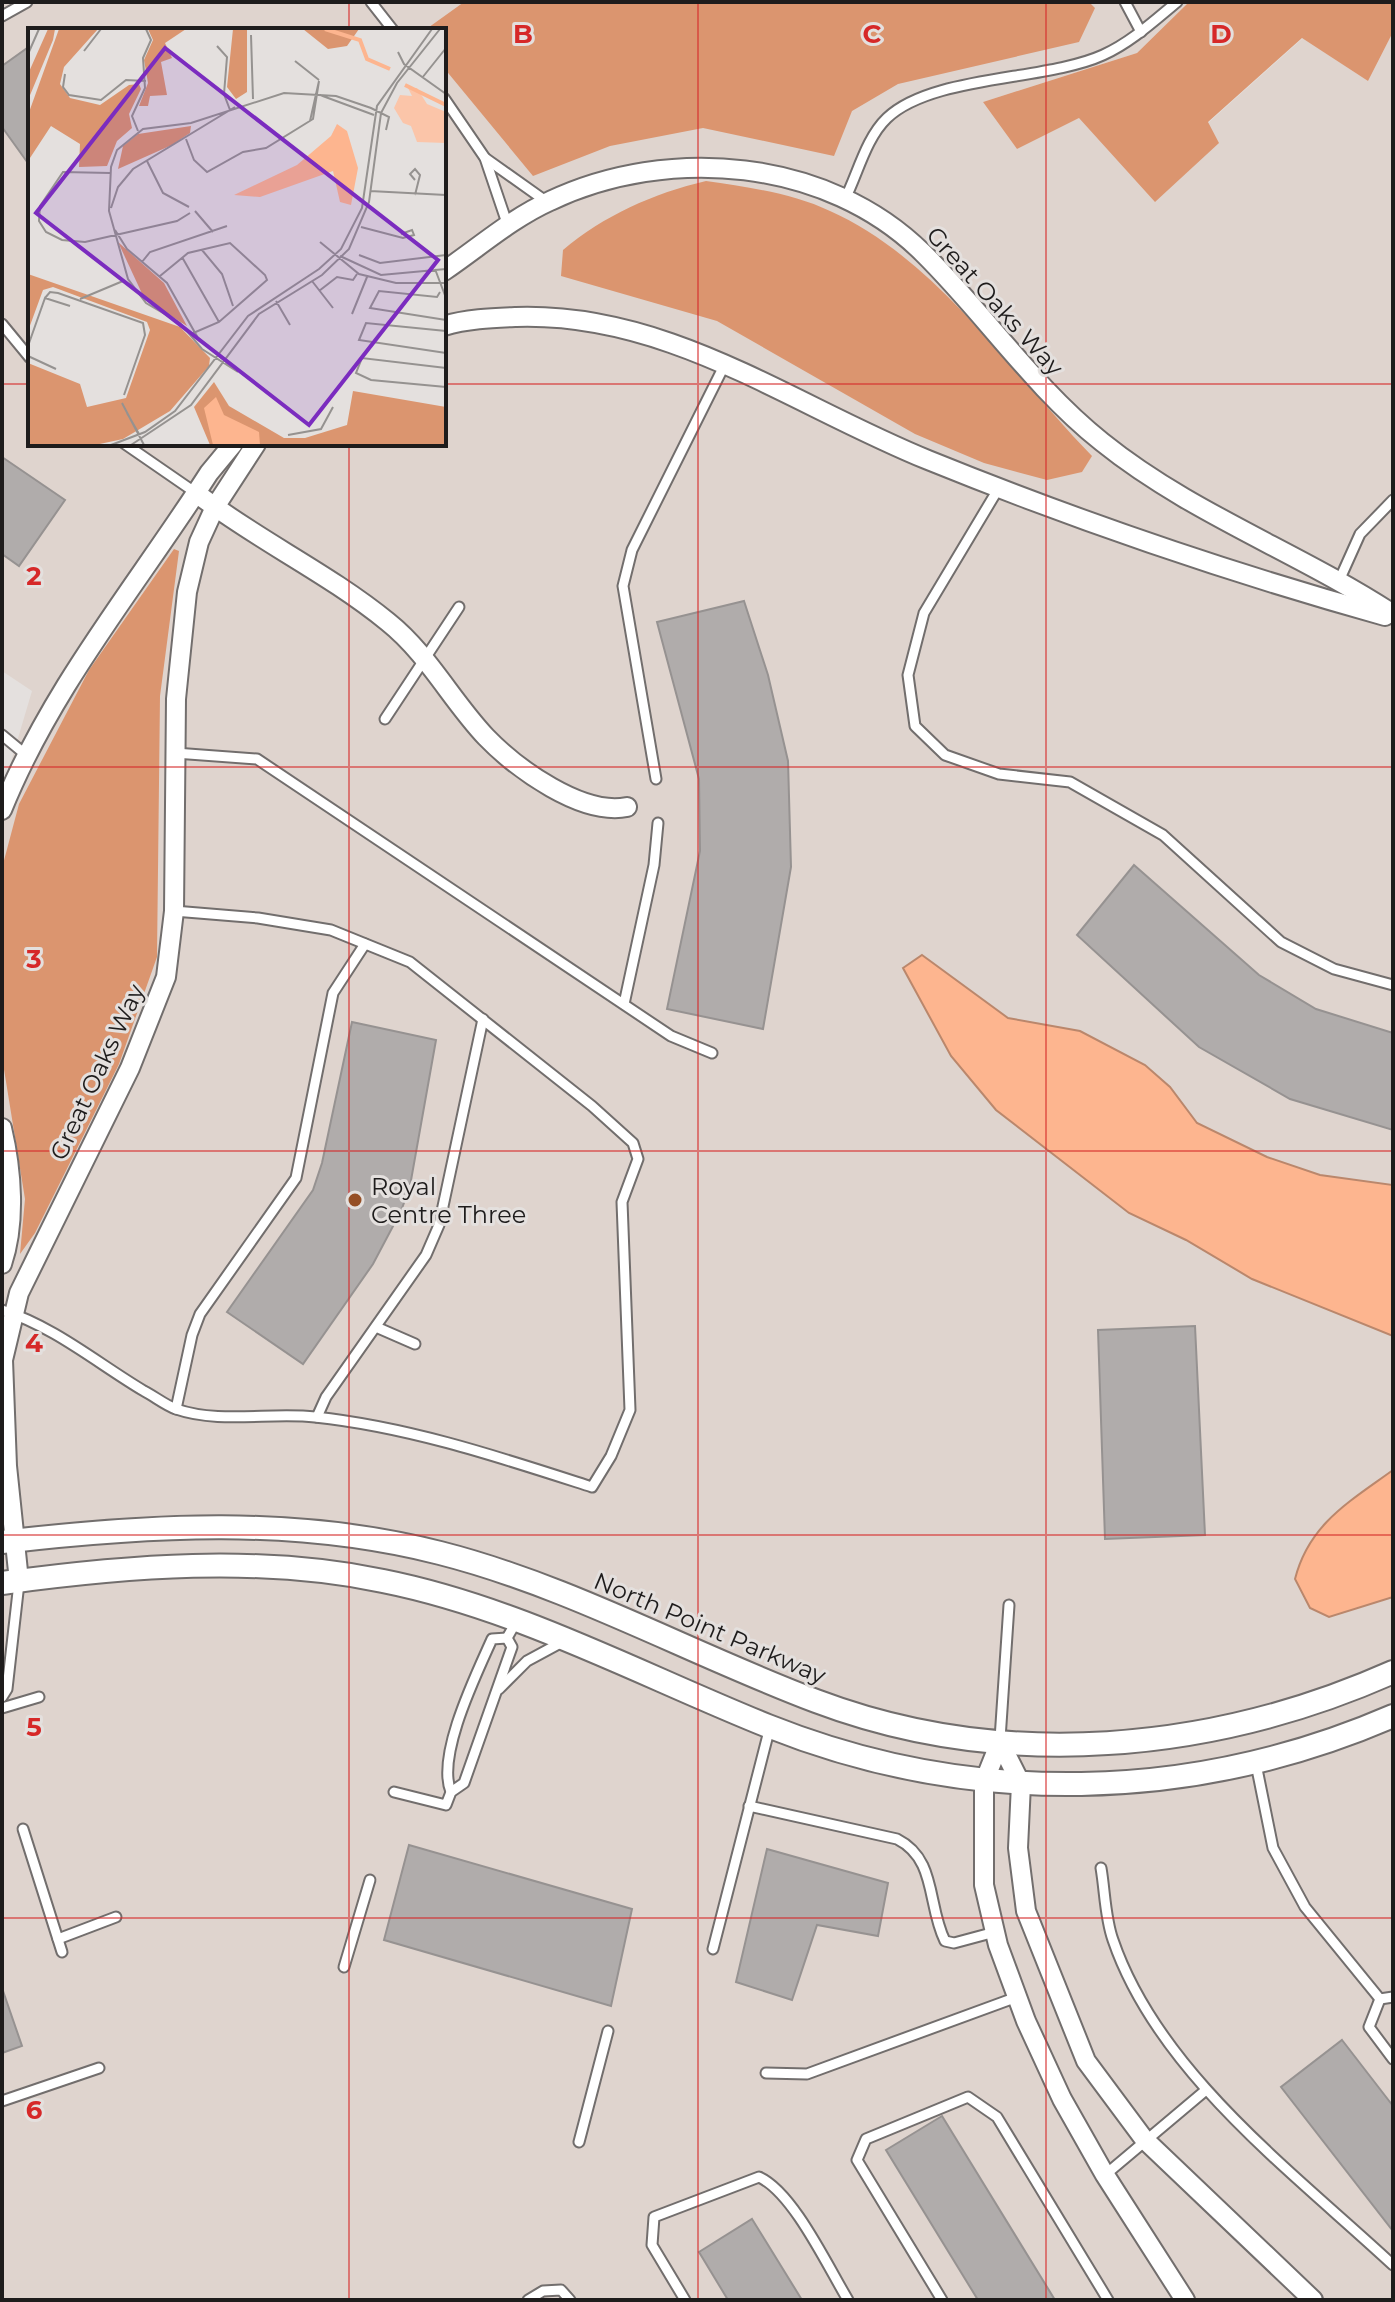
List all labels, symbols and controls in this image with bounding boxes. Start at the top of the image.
text: B [513,18,533,50]
text: C [863,18,882,50]
text: D [1210,18,1232,50]
inset map [28,28,446,446]
street label: Great Oaks Way [920,221,1070,381]
text: 2 [26,560,42,592]
text: 3 [25,943,42,975]
street label: Great Oaks Way [44,980,150,1164]
place label: Royal Centre Three [371,1172,526,1229]
marker: Royal Centre Three [346,1191,364,1209]
text: 4 [25,1327,43,1359]
street label: North Point Parkway [590,1566,830,1690]
text: 5 [26,1711,42,1743]
text: 6 [26,2094,43,2126]

